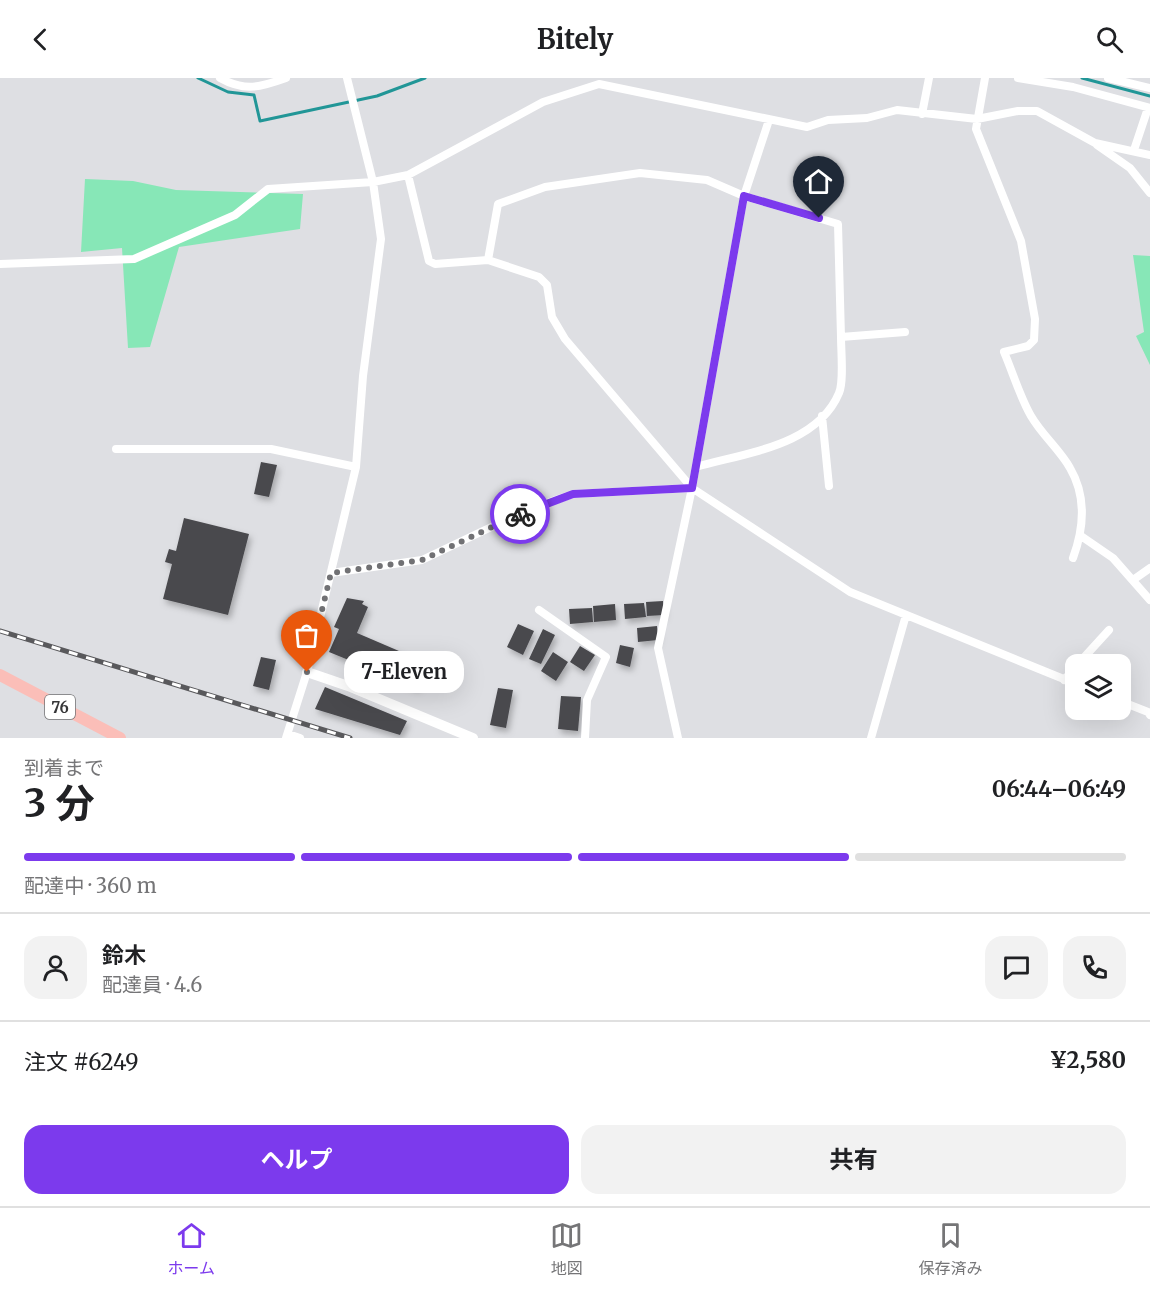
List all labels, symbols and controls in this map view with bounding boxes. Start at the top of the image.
text: Bitely [537,22,613,56]
icon: back [24,23,57,56]
icon: search [1093,23,1126,56]
pin [793,156,844,218]
icon: home [802,165,835,198]
courier [490,484,550,544]
icon: bike [504,498,537,531]
pin [281,610,332,672]
icon: bag [290,619,323,652]
callout: 7-Eleven [343,651,463,693]
map controls [1065,654,1131,720]
button: layers [1065,654,1131,720]
text: 7-Eleven [361,659,447,684]
road number: 76 [45,695,75,719]
text: 到着まで [24,755,104,780]
text: 06:44–06:49 [992,775,1126,803]
text: 3 分 [24,779,95,828]
text: 配達中 · 360 m [24,873,157,898]
button: person [24,936,87,999]
button: chat [985,936,1048,999]
button: phone [1063,936,1126,999]
text: 鈴木 [102,941,146,969]
text: 配達員 · 4.6 [102,972,202,997]
text: ¥2,580 [1050,1046,1126,1074]
text: 注文 #6249 [24,1048,138,1076]
button: ヘルプ [24,1125,569,1194]
button: 共有 [581,1125,1126,1194]
tab: ホーム [168,1219,215,1279]
tab: 地図 [550,1219,583,1279]
tab: 保存済み [918,1219,982,1279]

